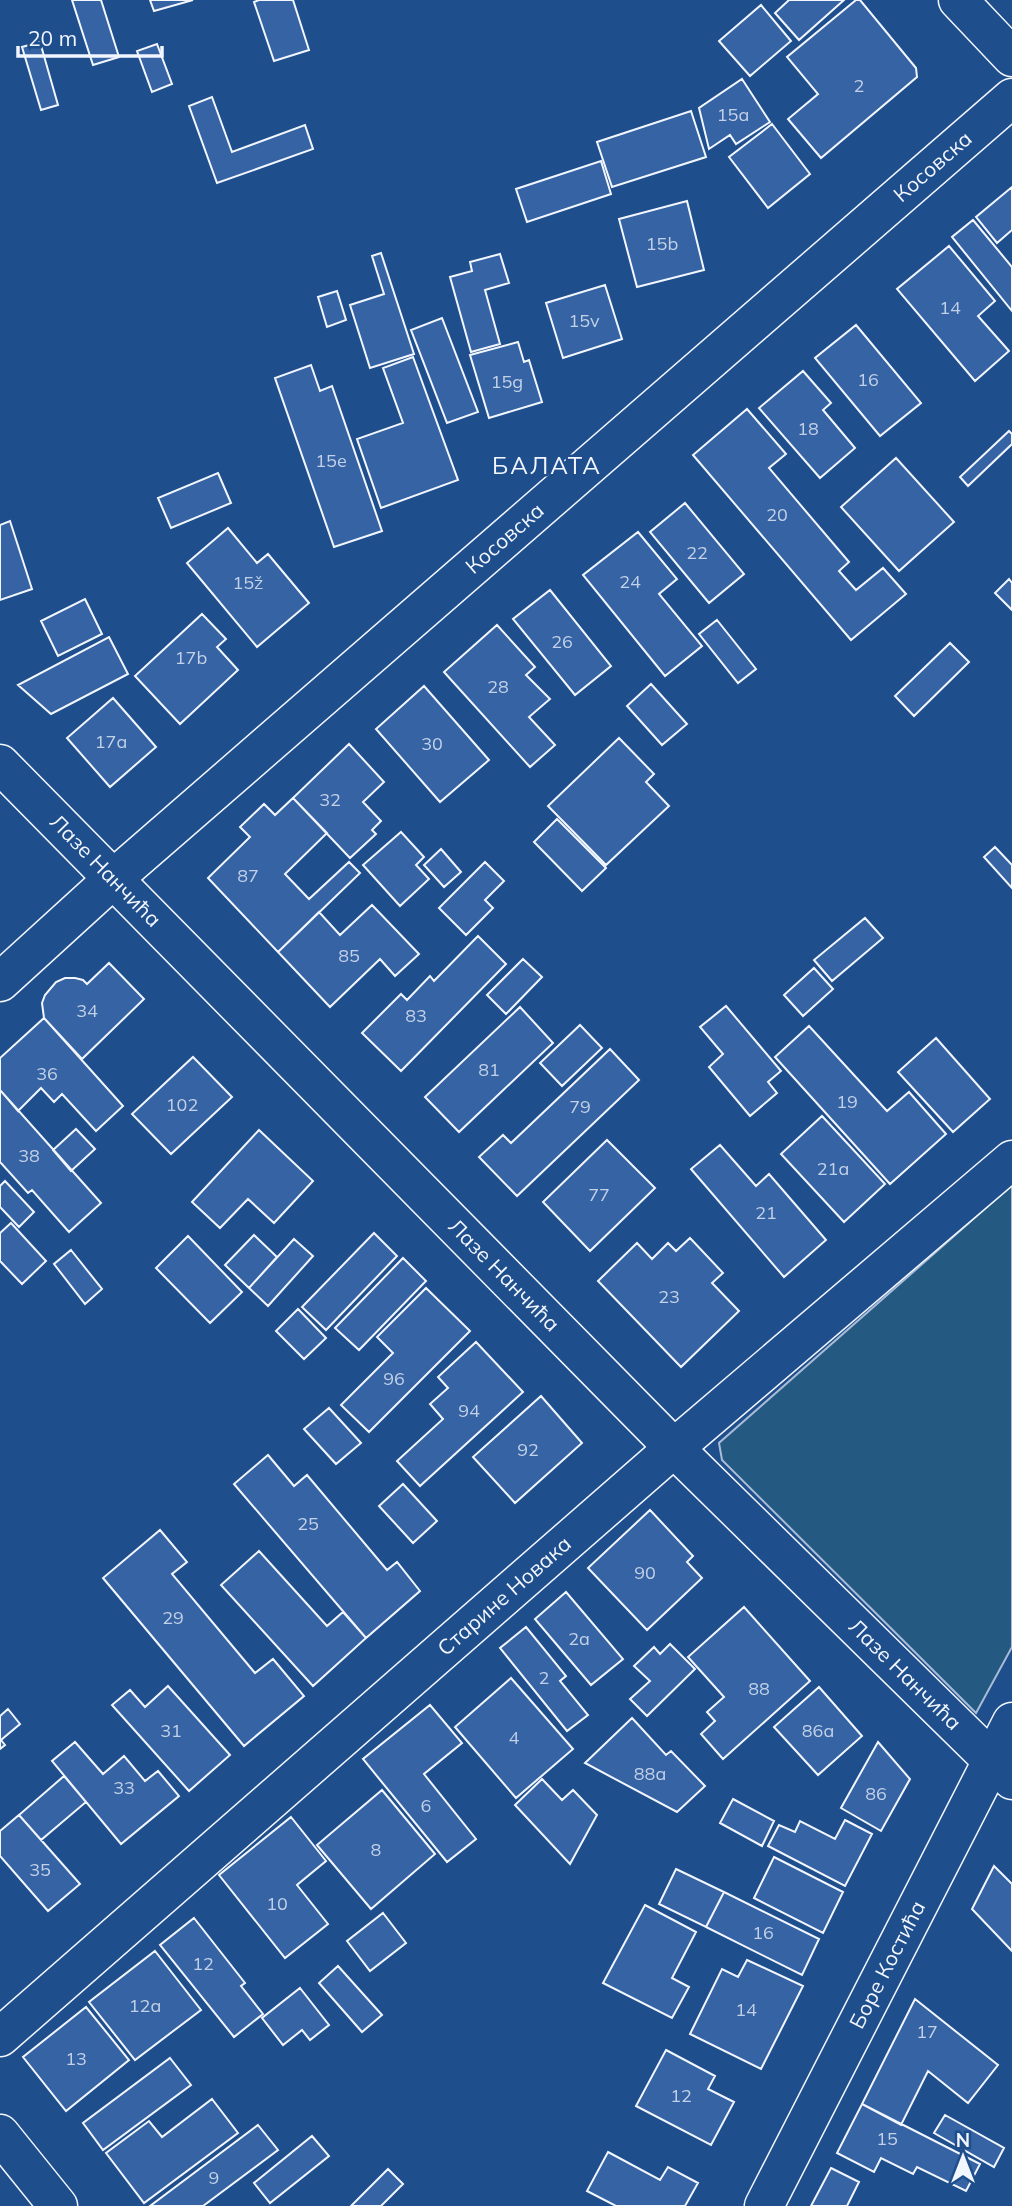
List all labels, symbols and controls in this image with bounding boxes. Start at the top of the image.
scale bar [18,14,161,58]
text: 20 m [28,25,77,51]
house number: 2 [854,74,864,97]
house number: 15a [717,103,749,126]
street label: Косовска [888,125,977,207]
house number: 15b [646,232,678,255]
house number: 14 [939,296,961,319]
house number: 15v [568,309,600,332]
house number: 16 [857,368,879,391]
house number: 15g [491,370,523,393]
house number: 18 [797,417,819,440]
house number: 15e [315,449,347,472]
district label: БАЛАТА [492,450,602,480]
street label: Косовска [460,497,549,579]
house number: 20 [766,503,788,526]
house number: 22 [686,541,708,564]
house number: 24 [619,570,641,593]
house number: 15ž [233,571,263,594]
house number: 26 [551,630,573,653]
house number: 17b [175,646,207,669]
house number: 28 [487,675,509,698]
house number: 17a [95,730,127,753]
house number: 30 [421,732,443,755]
house number: 32 [319,788,341,811]
street label: Лазе Нанчића [45,808,167,932]
house number: 87 [237,864,259,887]
house number: 85 [338,944,360,967]
house number: 34 [76,999,98,1022]
house number: 83 [405,1004,427,1027]
house number: 81 [478,1058,500,1081]
house number: 36 [36,1062,58,1085]
house number: 19 [836,1090,858,1113]
house number: 102 [166,1093,198,1116]
house number: 79 [569,1095,591,1118]
house number: 38 [18,1144,40,1167]
house number: 21a [817,1157,849,1180]
house number: 77 [588,1183,610,1206]
house number: 21 [755,1201,777,1224]
street label: Лазе Нанчића [444,1213,566,1336]
house number: 23 [658,1285,680,1308]
house number: 96 [383,1367,405,1390]
house number: 94 [458,1399,480,1422]
house number: 92 [517,1438,539,1461]
house number: 25 [297,1512,319,1535]
street label: Старине Новака [432,1530,576,1661]
house number: 90 [634,1561,656,1584]
house number: 29 [162,1606,184,1629]
street label: Лазе Нанчића [844,1613,967,1735]
house number: 2a [568,1627,590,1650]
house number: 2 [539,1666,549,1689]
house number: 88 [748,1677,770,1700]
house number: 31 [160,1719,182,1742]
house number: 86a [802,1719,834,1742]
house number: 4 [509,1726,520,1749]
house number: 88a [634,1762,666,1785]
house number: 33 [113,1776,135,1799]
house number: 86 [865,1782,887,1805]
house number: 6 [421,1794,431,1817]
house number: 8 [371,1838,381,1861]
house number: 35 [29,1858,51,1881]
house number: 10 [266,1892,288,1915]
street label: Боре Костића [843,1896,930,2033]
house number: 16 [752,1921,774,1944]
house number: 12 [192,1952,214,1975]
house number: 12a [129,1994,161,2017]
house number: 14 [735,1998,757,2021]
house number: 17 [916,2020,938,2043]
house number: 13 [65,2047,87,2070]
house number: 12 [670,2084,692,2107]
north arrow [928,2122,998,2192]
house number: 15 [876,2127,898,2150]
text: N [956,2128,970,2152]
house number: 9 [209,2166,219,2189]

